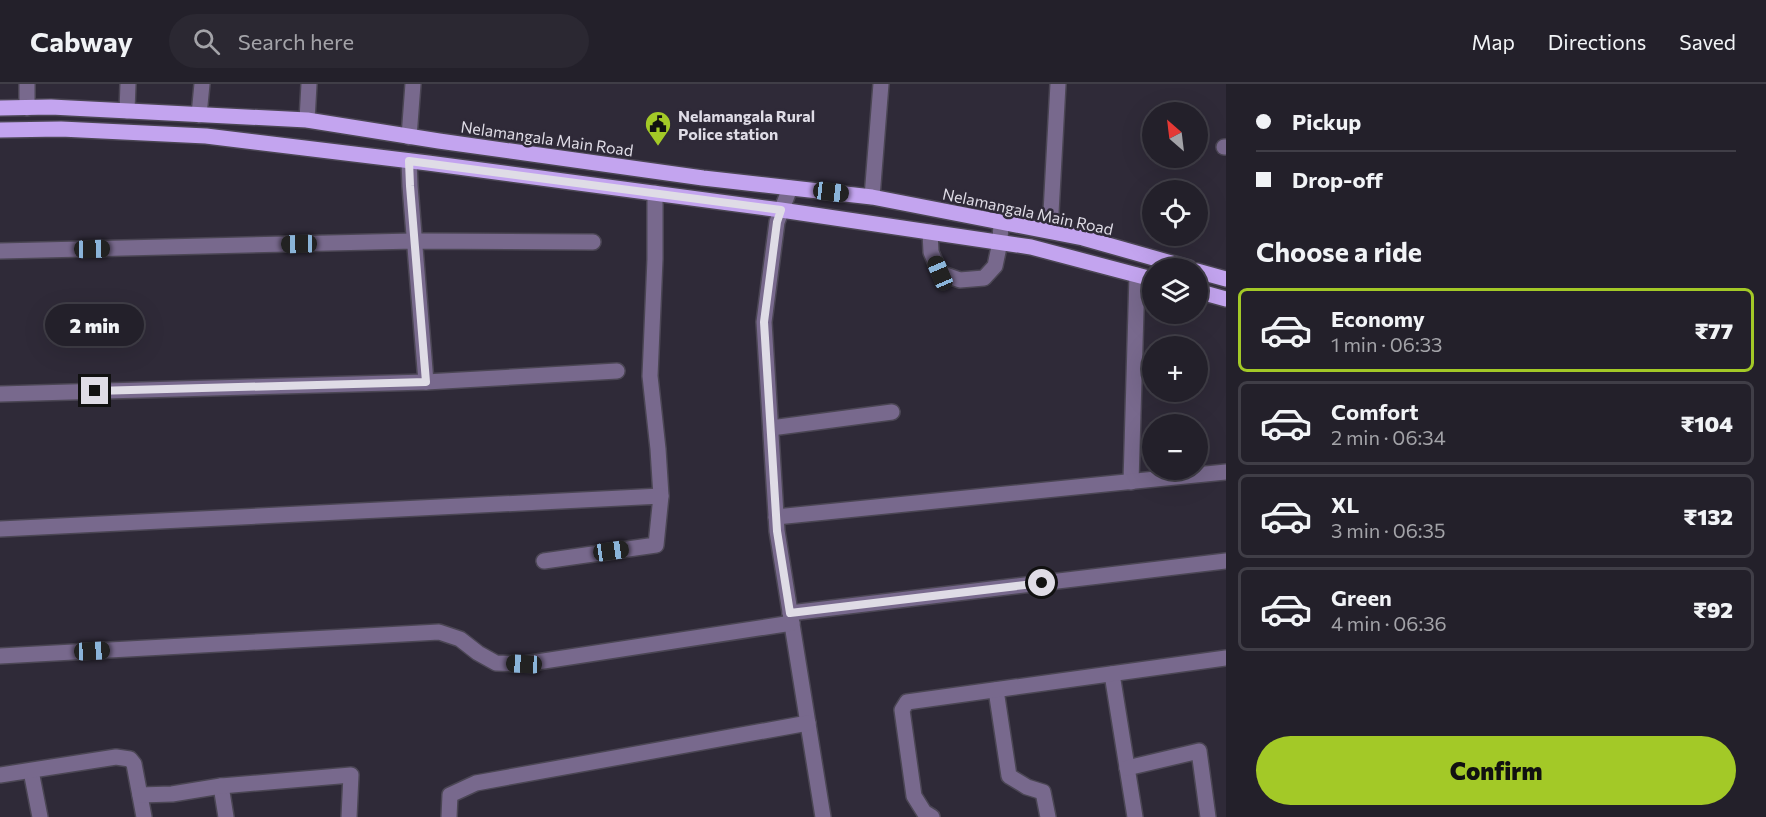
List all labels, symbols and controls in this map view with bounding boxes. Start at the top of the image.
search box [169,14,589,68]
text: Cabway [30,24,133,58]
icon: search [190,25,223,58]
text: Search here [238,28,354,55]
text: Map [1472,29,1515,54]
text: Directions [1548,29,1646,54]
text: Saved [1679,29,1736,54]
north arrow [1142,102,1208,168]
map controls [1142,102,1208,480]
place label: Nelamangala Rural Police station [678,106,815,143]
text: Pickup [1292,108,1361,135]
public building icon: Nelamangala Rural Police station [643,109,673,147]
street label: Nelamangala Main Road [459,116,635,160]
text: Drop-off [1292,166,1383,193]
button: locate [1142,180,1208,246]
car [812,181,850,203]
street label: Nelamangala Main Road [941,184,1115,238]
car [281,235,317,253]
text: Choose a ride [1256,235,1422,268]
car [74,240,110,258]
car [925,253,955,293]
button: layers [1142,258,1208,324]
icon: car [1259,303,1313,357]
callout: 2 min [46,304,144,346]
text: Economy [1331,305,1425,332]
text: 2 min [69,313,120,337]
text: ₹77 [1694,317,1733,344]
text: 1 min · 06:33 [1331,332,1443,356]
button: + [1142,336,1208,402]
route end [81,377,108,404]
icon: car [1259,396,1313,450]
text: Comfort [1331,398,1419,425]
text: ₹104 [1680,410,1733,437]
button: − [1142,414,1208,480]
text: 2 min · 06:34 [1331,425,1446,449]
icon: car [1259,489,1313,543]
text: XL [1331,491,1359,518]
text: ₹132 [1683,503,1733,530]
text: 3 min · 06:35 [1331,518,1445,542]
car [592,540,630,562]
route start [1028,569,1055,596]
icon: car [1259,582,1313,636]
text: Green [1331,584,1392,611]
text: ₹92 [1693,596,1733,623]
text: 4 min · 06:36 [1331,611,1447,635]
car [74,641,110,661]
car [506,654,542,674]
button: Confirm [1256,736,1736,805]

